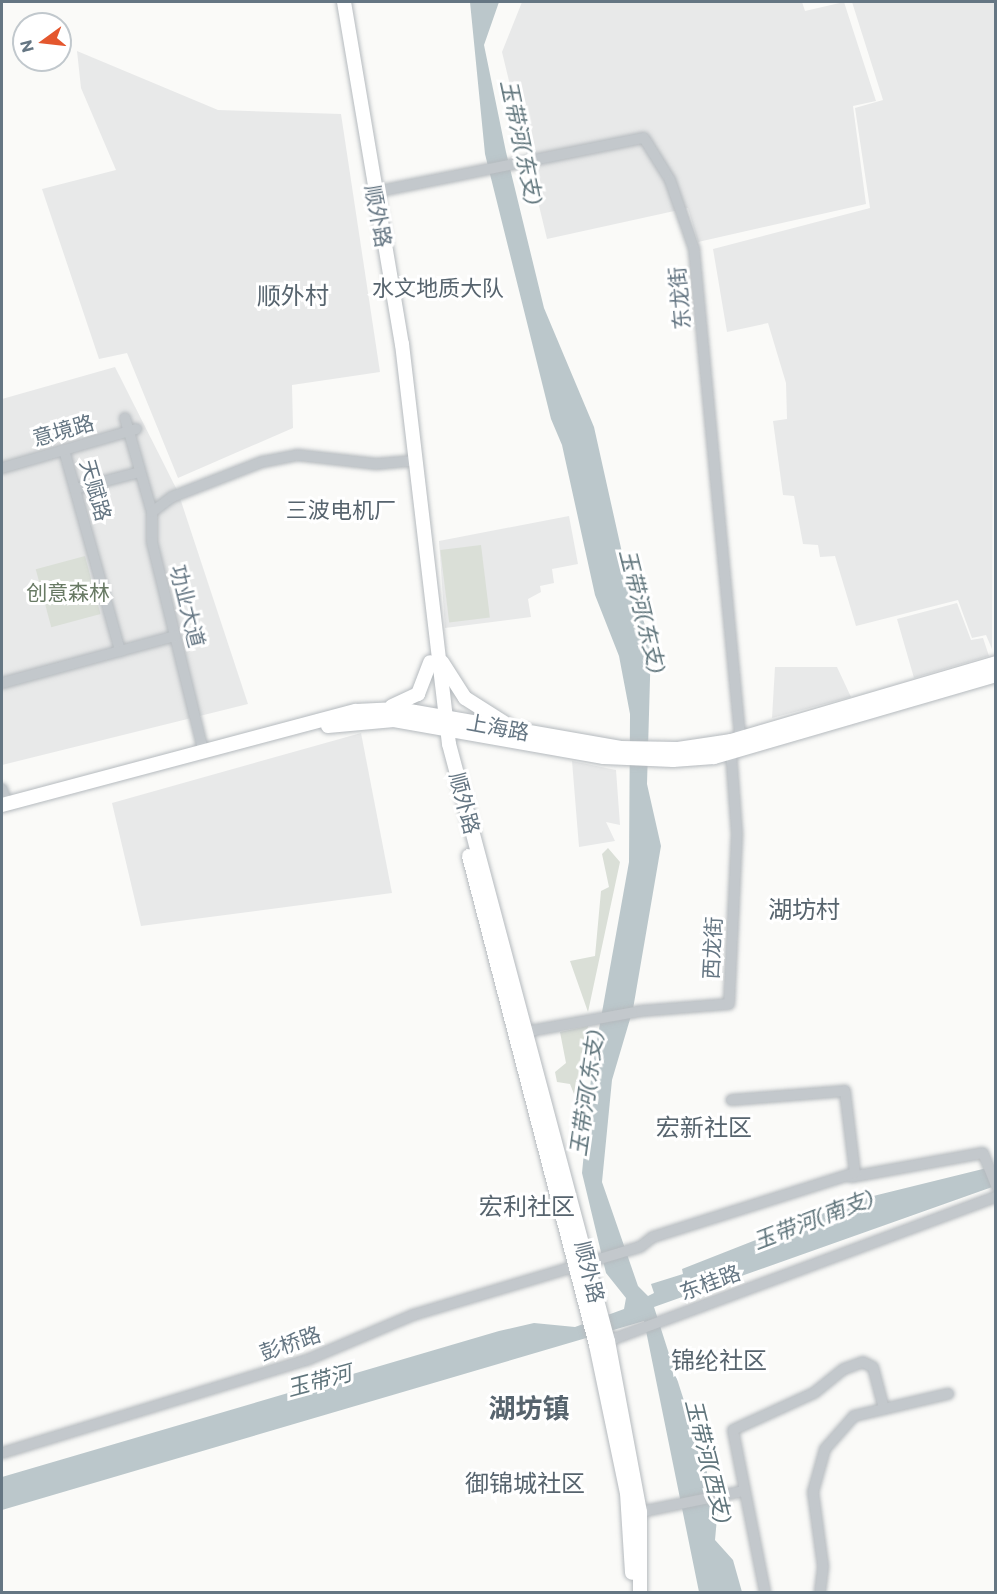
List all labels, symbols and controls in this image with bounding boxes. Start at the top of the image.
north arrow [12,12,72,72]
text: N [15,38,37,55]
water label: 玉带河(东支) [496,77,548,207]
street label: 顺外路 [361,183,397,249]
street label: 东龙街 [664,266,694,330]
district label: 水文地质大队 [372,275,504,301]
district label: 顺外村 [257,281,329,309]
street label: 意境路 [29,409,97,451]
street label: 天赋路 [75,456,117,524]
district label: 三波电机厂 [286,497,396,523]
water label: 玉带河(东支) [615,546,671,676]
street label: 功业大道 [166,562,210,650]
park label: 创意森林 [26,579,110,605]
street label: 上海路 [465,709,531,745]
street label: 顺外路 [445,769,485,837]
district label: 湖坊村 [768,895,840,923]
street label: 西龙街 [698,916,726,980]
water label: 玉带河(东支) [564,1028,608,1158]
district label: 宏新社区 [656,1113,752,1141]
water label: 玉带河(南支) [749,1184,877,1254]
district label: 宏利社区 [479,1192,575,1220]
street label: 顺外路 [570,1238,610,1306]
street label: 东桂路 [676,1259,744,1305]
street label: 彭桥路 [256,1321,324,1365]
district label: 锦纶社区 [671,1346,767,1374]
water label: 玉带河 [284,1359,354,1401]
district label: 湖坊镇 [489,1392,569,1424]
water label: 玉带河(西支) [681,1396,737,1526]
district label: 御锦城社区 [465,1469,585,1497]

